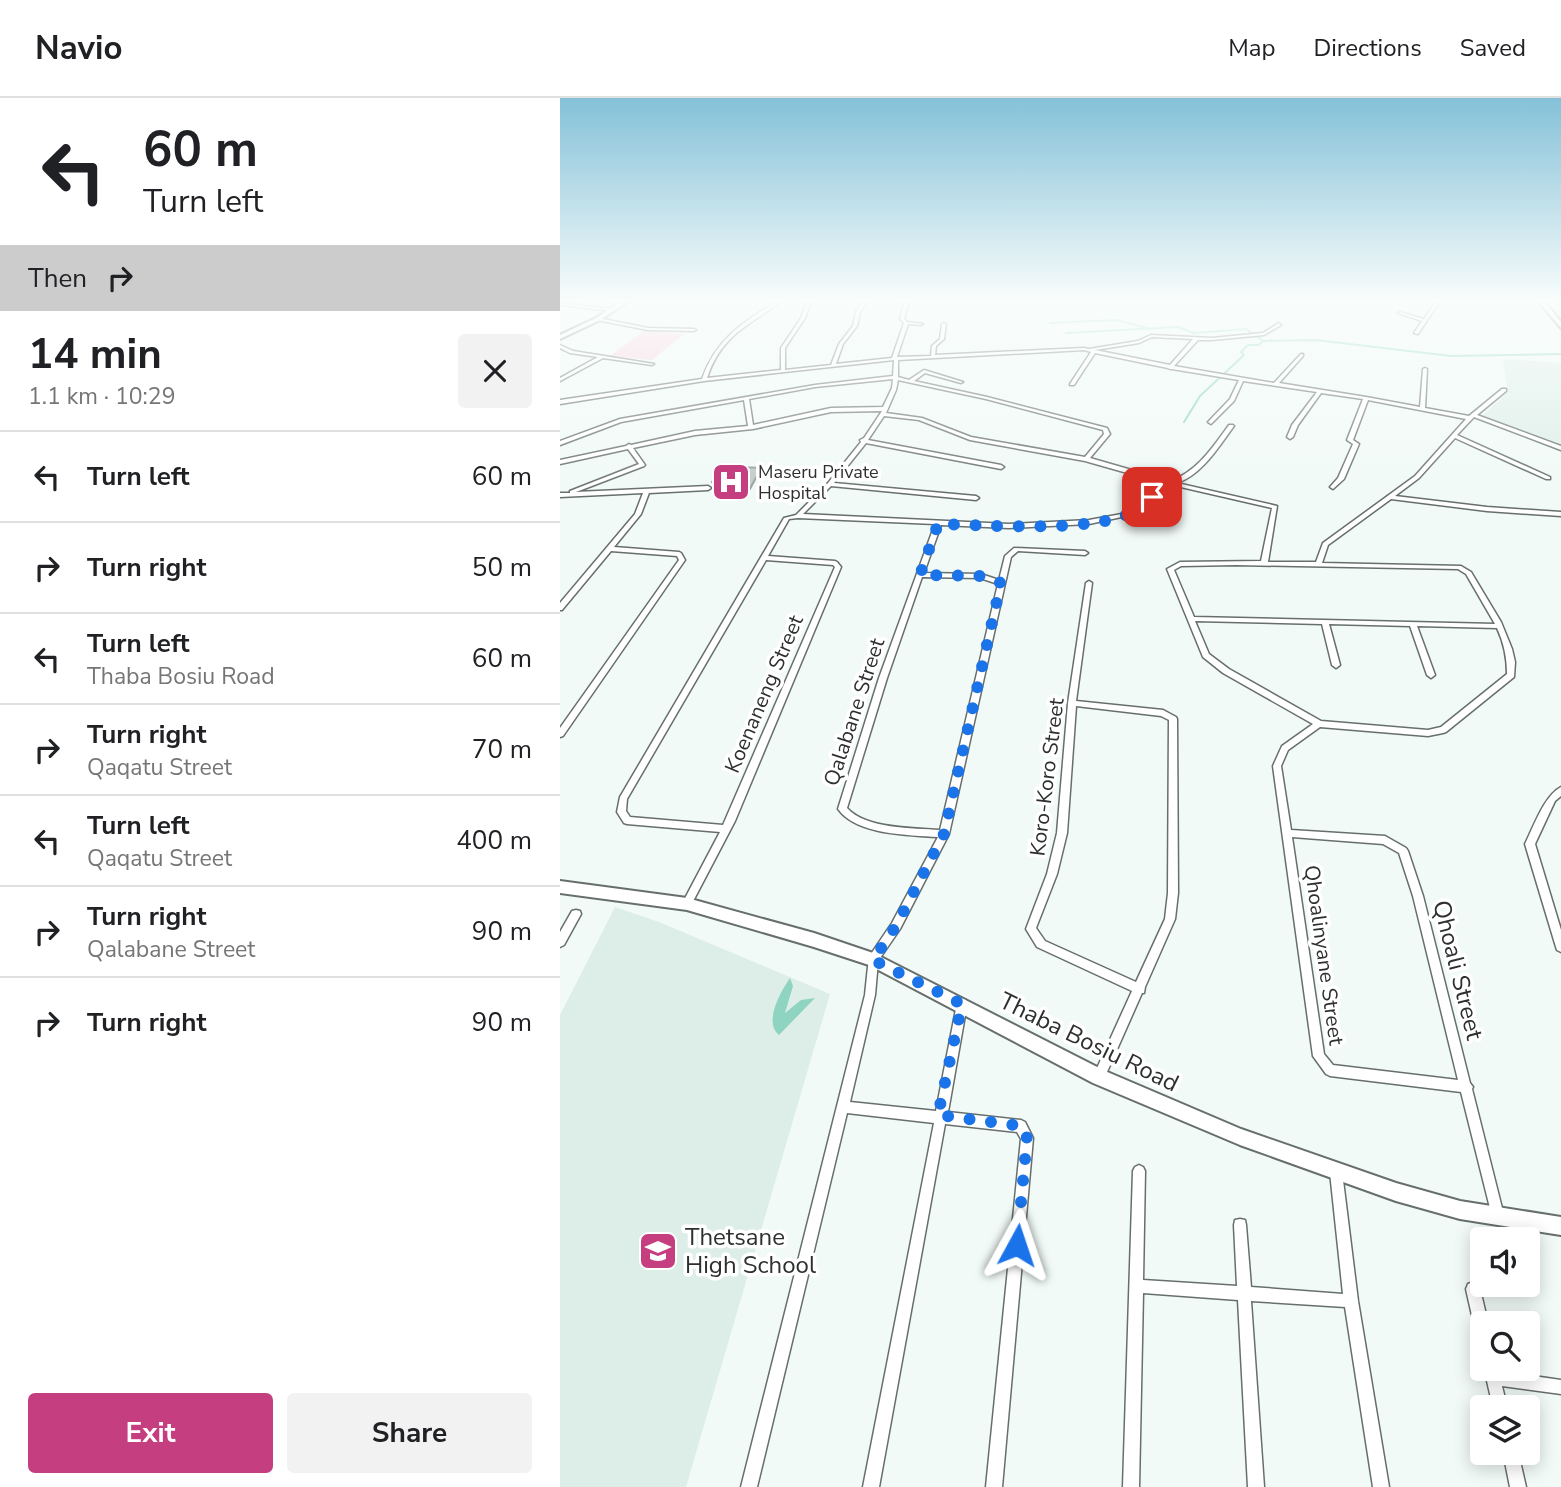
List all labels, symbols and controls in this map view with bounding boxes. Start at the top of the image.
text: Navio [35,26,122,71]
text: Map [1228,32,1275,64]
text: Directions [1313,32,1422,64]
text: Saved [1460,32,1526,64]
text: 60 m [143,116,258,183]
icon: left [28,126,119,217]
text: Turn left [143,180,263,223]
icon: right [101,259,139,297]
text: Then [28,261,87,296]
text: 14 min [28,326,162,383]
button: close [458,334,532,408]
text: 1.1 km · 10:29 [28,381,175,412]
icon: left [28,458,66,496]
text: Turn left [87,459,190,494]
text: 60 m [472,459,532,494]
place label: Maseru Private Hospital [758,460,879,505]
hospital icon: Maseru Private Hospital [710,461,752,503]
pin [1122,467,1182,527]
icon: arrive [1133,478,1171,516]
icon: right [28,549,66,587]
text: Turn right [87,550,206,585]
text: 50 m [472,550,532,585]
street label: Koenaneng Street [718,610,810,777]
text: Turn left [87,626,190,661]
street label: Qalabane Street [817,634,891,789]
icon: left [28,640,66,678]
text: 60 m [472,641,532,676]
text: Thaba Bosiu Road [87,661,275,692]
street label: Koro-Koro Street [1023,696,1071,858]
text: Turn right [87,717,206,752]
icon: right [28,731,66,769]
text: 70 m [472,732,532,767]
text: Qaqatu Street [87,752,232,783]
text: Turn left [87,808,190,843]
icon: left [28,822,66,860]
text: 400 m [456,823,532,858]
text: Qaqatu Street [87,843,232,874]
street label: Qhoalinyane Street [1298,863,1351,1047]
street label: Qhoali Street [1425,897,1491,1044]
text: Turn right [87,899,206,934]
icon: right [28,913,66,951]
text: 90 m [472,914,532,949]
text: Qalabane Street [87,934,255,965]
street label: Thaba Bosiu Road [994,985,1184,1099]
icon: right [28,1004,66,1042]
text: Turn right [87,1005,206,1040]
text: 90 m [472,1005,532,1040]
position arrow [980,1208,1054,1282]
place label: Thetsane High School [685,1221,816,1281]
map controls [1470,1227,1540,1465]
button: sound [1470,1227,1540,1297]
school or university icon: Thetsane High School [637,1230,679,1272]
button: search [1470,1311,1540,1381]
button: Exit [28,1393,273,1473]
button: Share [287,1393,532,1473]
button: layers [1470,1395,1540,1465]

